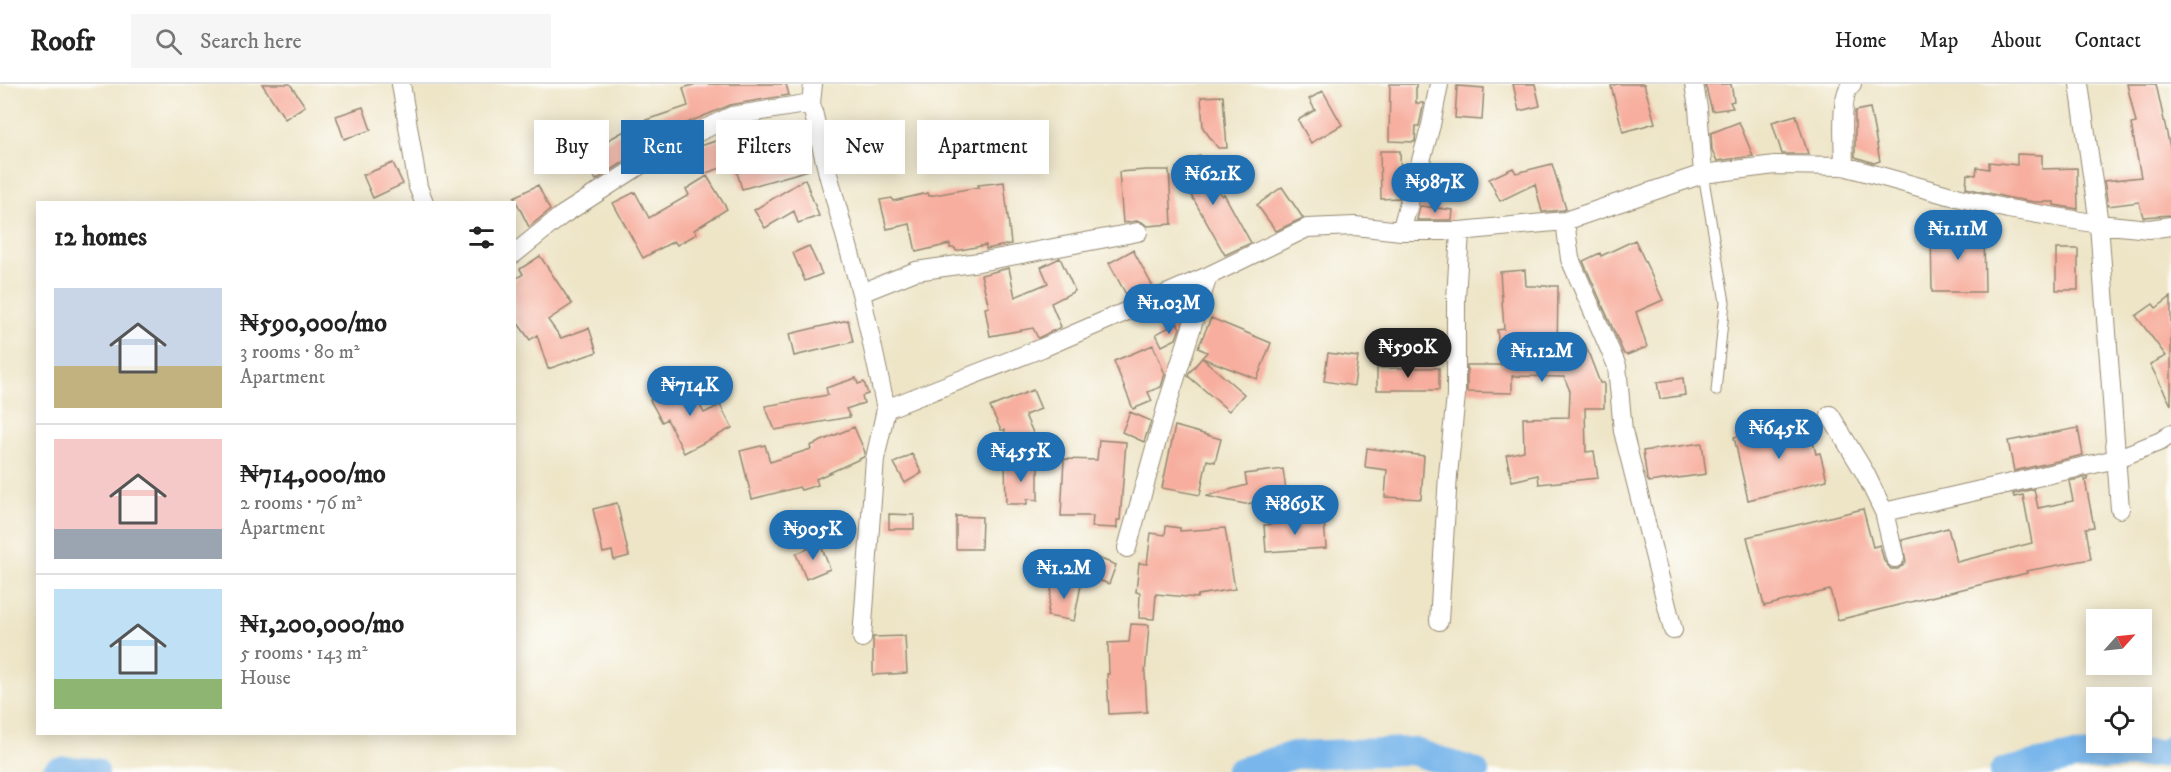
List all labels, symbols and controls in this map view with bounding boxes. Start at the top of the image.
search box [131,14,551,68]
text: Roofr [30,24,95,59]
icon: search [152,25,185,58]
text: Search here [200,28,302,55]
text: Home [1835,28,1887,54]
text: Map [1920,28,1958,54]
text: About [1991,28,2042,54]
text: Contact [2075,28,2141,54]
chip: Buy [534,120,609,174]
chip: Rent [621,120,704,174]
chip: Filters [716,120,812,174]
chip: New [824,120,905,174]
chip: Apartment [917,120,1049,174]
pin: ₦621K [1171,155,1255,206]
text: ₦621K [1185,162,1241,187]
pin: ₦987K [1393,163,1477,214]
text: ₦987K [1405,170,1465,195]
pin: ₦1.11M [1909,210,2007,261]
text: ₦1.11M [1928,217,1988,242]
text: 12 homes [54,221,147,254]
icon: filters [465,221,498,254]
pin: ₦1.03M [1120,284,1218,335]
text: ₦1.03M [1137,291,1201,316]
text: ₦590,000/mo [240,307,387,340]
icon: home [102,312,174,384]
pin: ₦590K [1366,328,1450,379]
pin: ₦1.12M [1493,332,1591,383]
text: ₦590K [1378,335,1438,360]
text: ₦1.12M [1511,339,1573,364]
text: 3 rooms · 80 m² [240,340,360,365]
text: Apartment [240,365,325,390]
pin: ₦714K [648,366,732,417]
text: ₦714K [661,373,719,398]
pin: ₦645K [1737,409,1821,460]
text: ₦645K [1749,416,1809,441]
pin: ₦455K [979,432,1063,483]
text: ₦455K [991,439,1051,464]
text: ₦714,000/mo [240,458,386,491]
icon: home [102,463,174,535]
pin: ₦869K [1253,485,1337,536]
text: 2 rooms · 76 m² [240,491,362,516]
text: ₦869K [1266,492,1324,517]
pin: ₦905K [771,510,855,561]
text: Apartment [240,516,325,541]
text: ₦905K [783,517,843,542]
pin: ₦1.2M [1022,549,1106,600]
text: ₦1.2M [1037,556,1091,581]
text: ₦1,200,000/mo [240,608,404,641]
north arrow [2086,609,2152,675]
map controls [2086,609,2152,753]
icon: home [102,613,174,685]
text: 5 rooms · 143 m² [240,641,368,666]
text: House [240,666,291,691]
button: locate [2086,687,2152,753]

